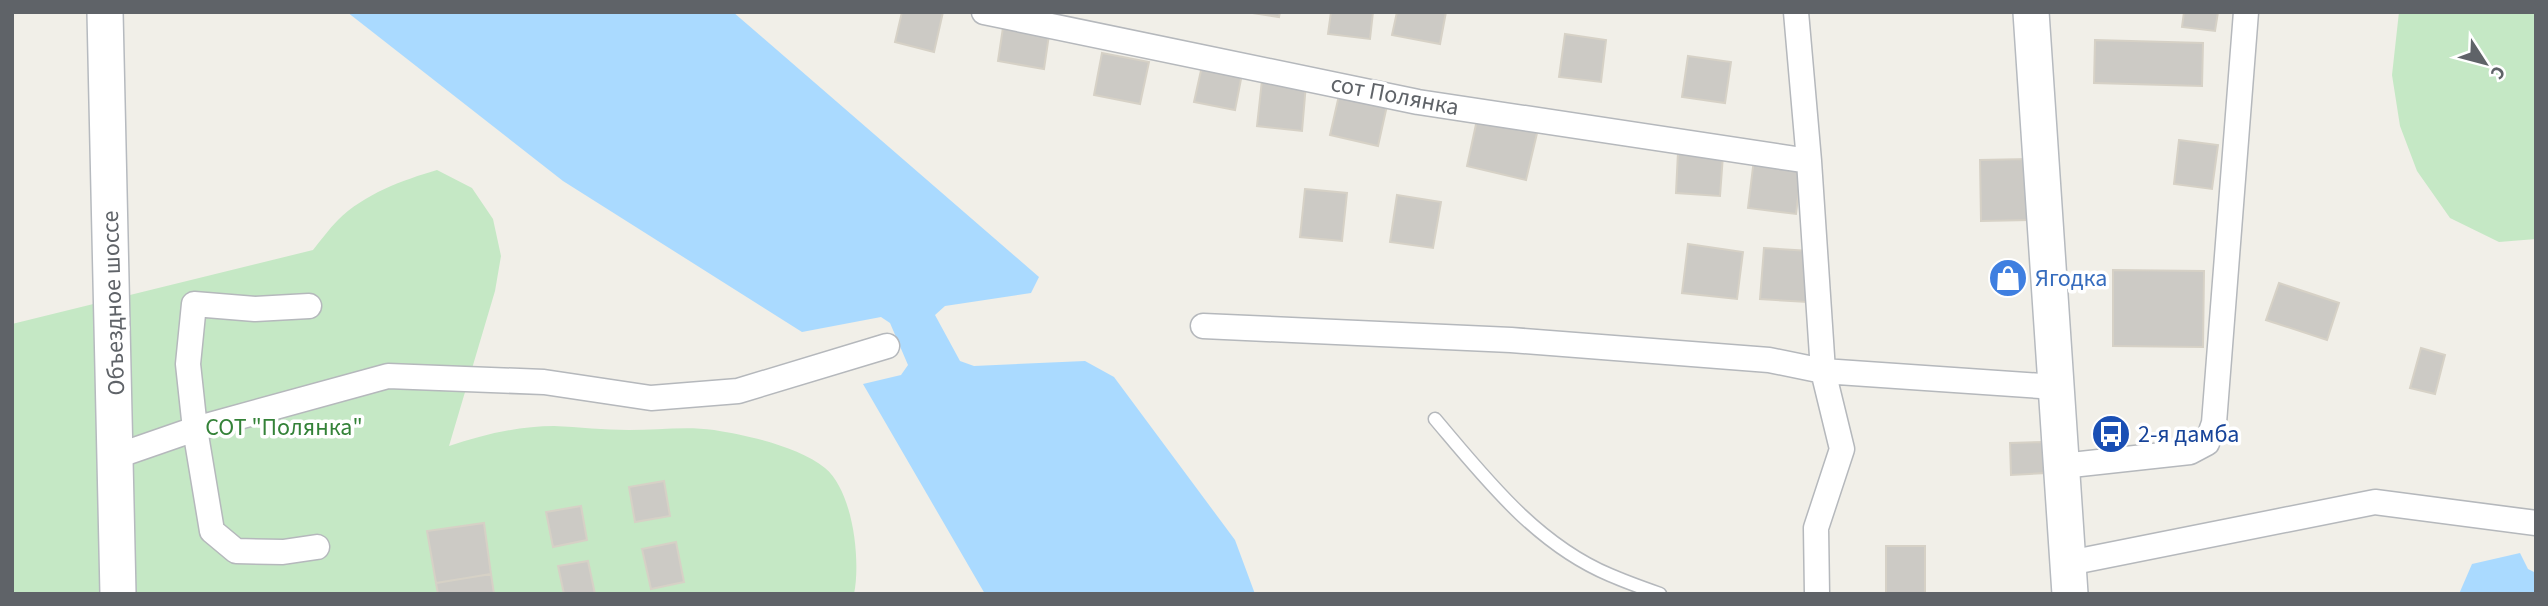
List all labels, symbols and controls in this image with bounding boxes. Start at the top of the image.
north arrow [2450,28,2520,98]
text: С [2483,60,2512,85]
street label: сот Полянка [1328,66,1462,125]
street label: Объездное шоссе [93,210,134,396]
shop icon: Ягодка [1987,257,2029,299]
place label: Ягодка [2035,261,2107,296]
park label: СОТ "Полянка" [205,410,363,445]
bus stop icon: 2-я дамба [2090,413,2132,455]
place label: 2-я дамба [2138,417,2239,452]

